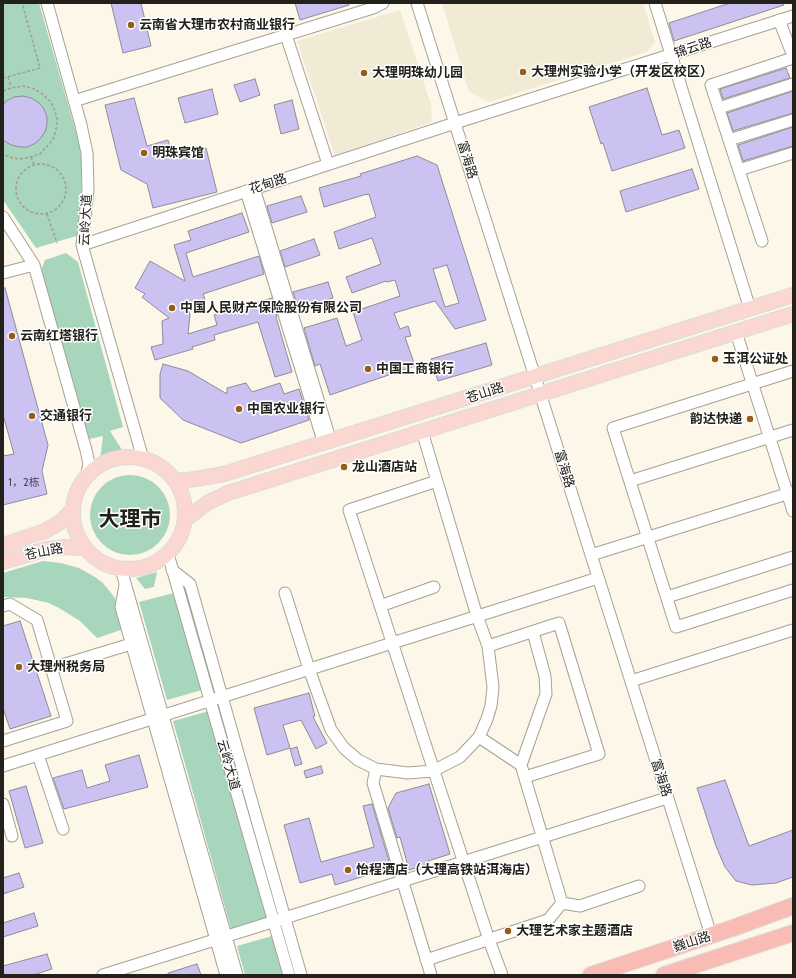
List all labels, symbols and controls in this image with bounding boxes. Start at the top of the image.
place label: 云南省大理市农村商业银行 [139,17,295,33]
marker: 云南省大理市农村商业银行 [126,20,136,30]
street label: 锦云路 [672,35,714,61]
place label: 大理州实验小学（开发区校区） [531,64,713,80]
place label: 大理明珠幼儿园 [372,65,463,81]
marker: 大理州实验小学（开发区校区） [518,67,528,77]
marker: 大理明珠幼儿园 [359,68,369,78]
street label: 富海路 [454,139,480,181]
place label: 明珠宾馆 [152,145,204,161]
marker: 明珠宾馆 [139,148,149,158]
street label: 花甸路 [247,171,289,197]
street label: 云岭大道 [77,194,95,246]
place label: 中国人民财产保险股份有限公司 [180,300,362,316]
marker: 中国人民财产保险股份有限公司 [167,303,177,313]
place label: 云南红塔银行 [20,328,98,344]
marker: 云南红塔银行 [7,331,17,341]
place label: 玉洱公证处 [723,351,788,367]
marker: 玉洱公证处 [710,354,720,364]
place label: 中国工商银行 [376,361,454,377]
marker: 中国工商银行 [363,364,373,374]
street label: 苍山路 [464,380,506,406]
place label: 中国农业银行 [247,401,325,417]
marker: 中国农业银行 [234,404,244,414]
place label: 交通银行 [40,408,92,424]
marker: 交通银行 [27,411,37,421]
place label: 韵达快递 [690,411,742,427]
marker: 韵达快递 [745,414,755,424]
street label: 富海路 [551,448,577,490]
place label: 龙山酒店站 [352,459,417,475]
marker: 龙山酒店站 [339,462,349,472]
house number: 1，2栋 [8,476,40,490]
district label: 大理市 [99,507,161,533]
street label: 苍山路 [23,541,65,563]
place label: 大理州税务局 [27,659,105,675]
marker: 大理州税务局 [14,662,24,672]
street label: 云岭大道 [213,738,243,792]
street label: 富海路 [648,757,674,799]
place label: 怡程酒店（大理高铁站洱海店） [356,862,538,878]
marker: 怡程酒店（大理高铁站洱海店） [343,865,353,875]
place label: 大理艺术家主题酒店 [516,923,633,939]
marker: 大理艺术家主题酒店 [503,926,513,936]
street label: 巍山路 [671,929,713,955]

